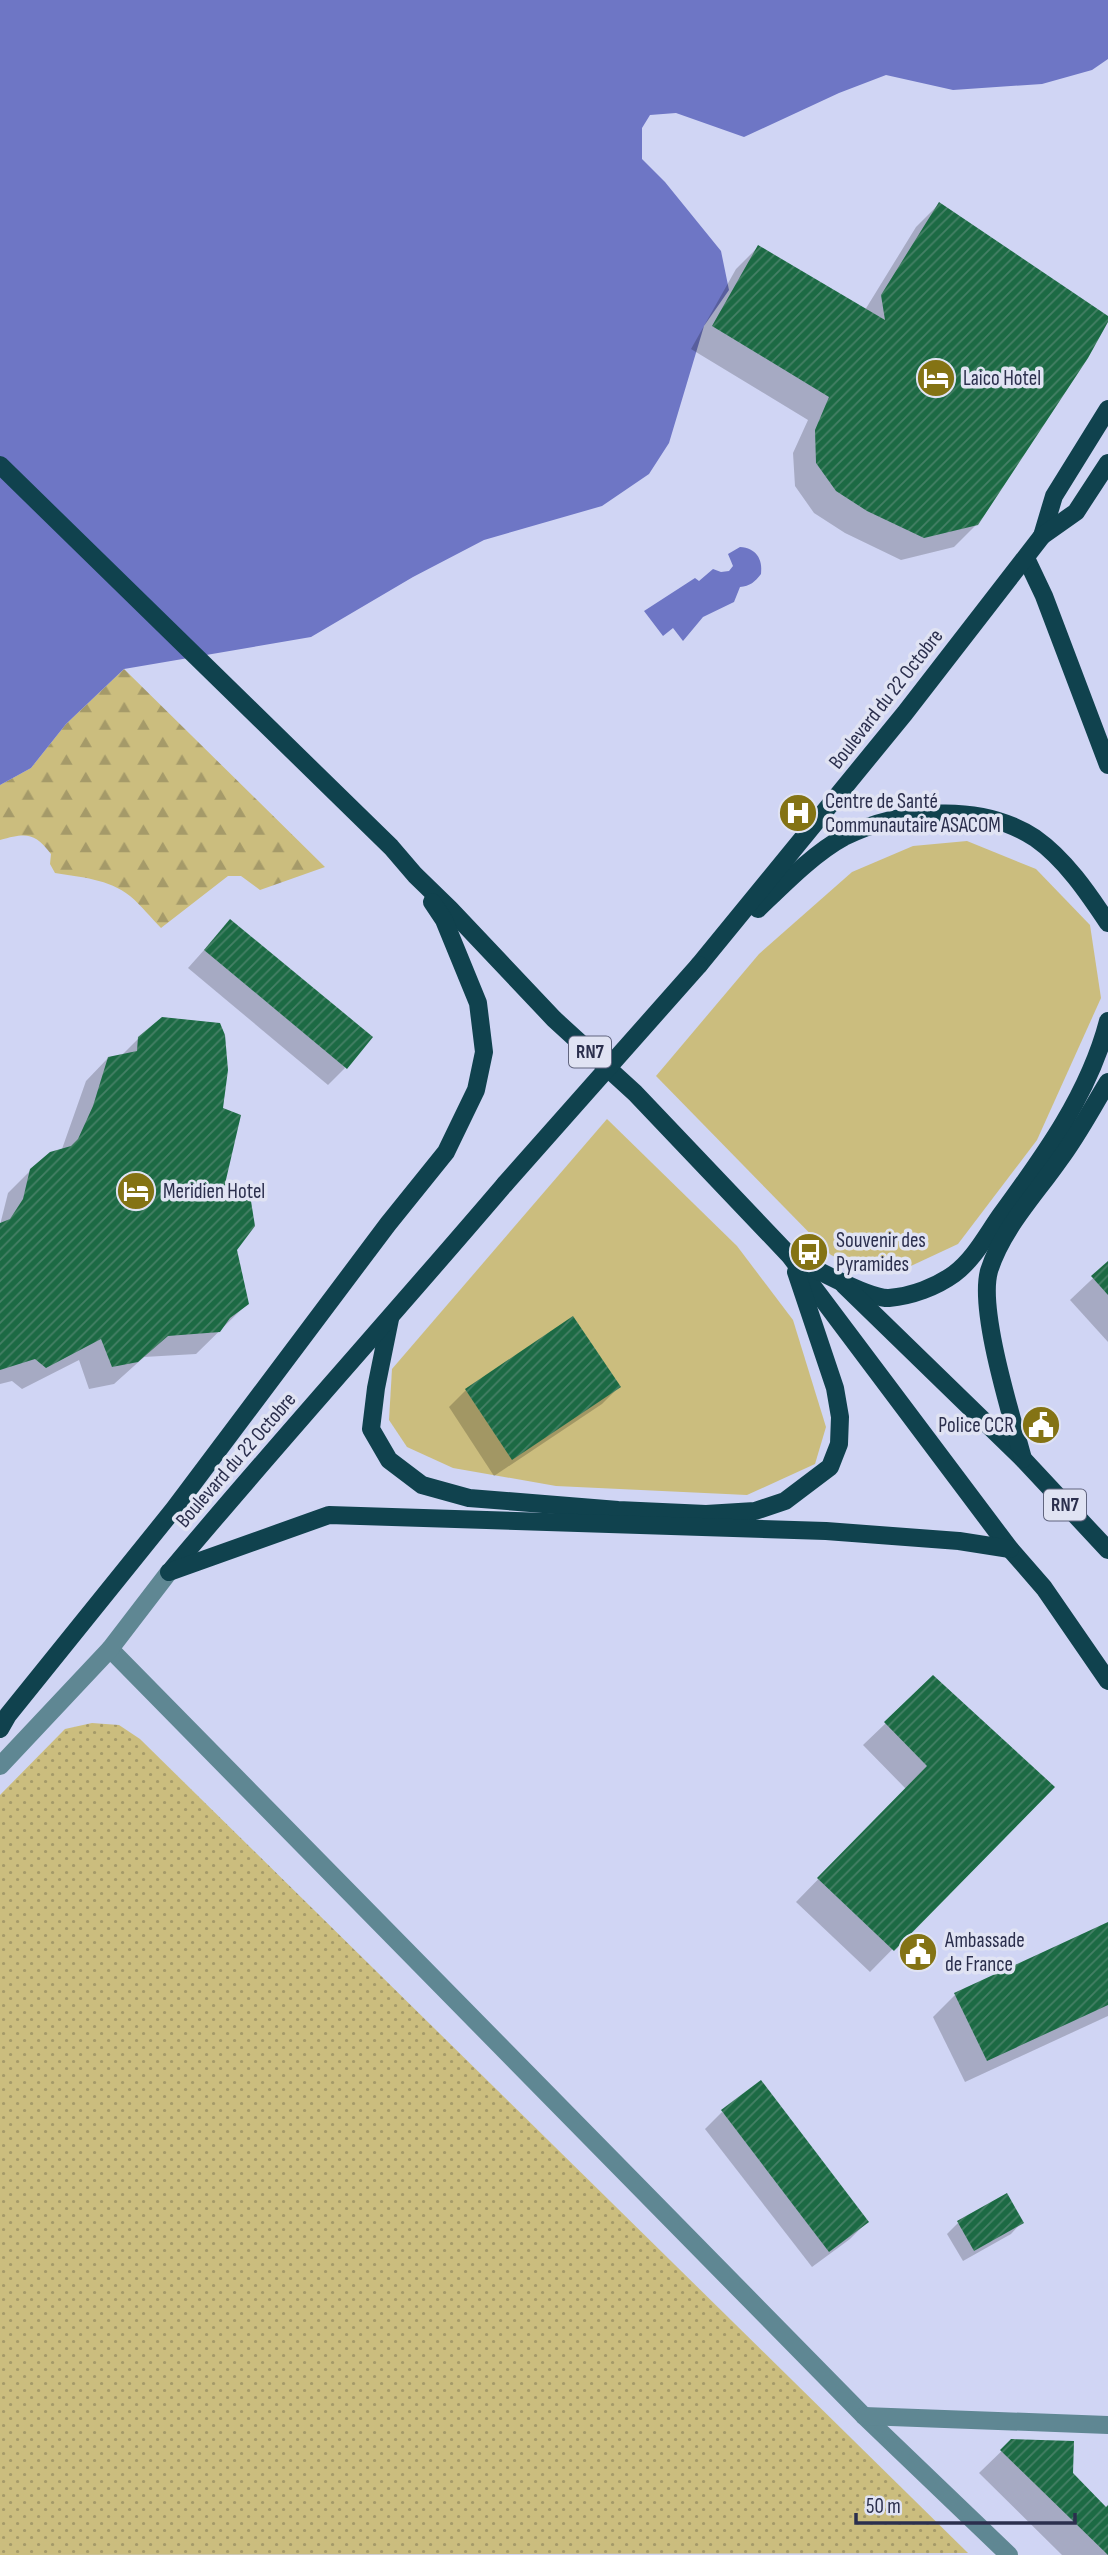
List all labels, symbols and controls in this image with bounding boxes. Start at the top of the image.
hotel icon: Laico Hotel [915,357,957,399]
place label: Laico Hotel [963,366,1041,391]
street label: Boulevard du 22 Octobre [824,624,948,774]
place label: Centre de Santé Communautaire ASACOM [825,789,1001,838]
hospital icon: Centre de Santé Communautaire ASACOM [777,792,819,834]
road number: RN7 [569,1036,611,1068]
hotel icon: Meridien Hotel [115,1170,157,1212]
place label: Meridien Hotel [163,1179,265,1204]
place label: Souvenir des Pyramides [836,1228,926,1277]
bus stop icon: Souvenir des Pyramides [788,1231,830,1273]
street label: Boulevard du 22 Octobre [171,1387,301,1533]
public building icon: Police CCR [1020,1404,1062,1446]
place label: Police CCR [938,1413,1014,1438]
road number: RN7 [1044,1490,1086,1520]
place label: Ambassade de France [944,1928,1025,1977]
public building icon: Ambassade de France [897,1931,939,1973]
scale bar [856,2482,1075,2526]
text: 50 m [866,2494,901,2519]

